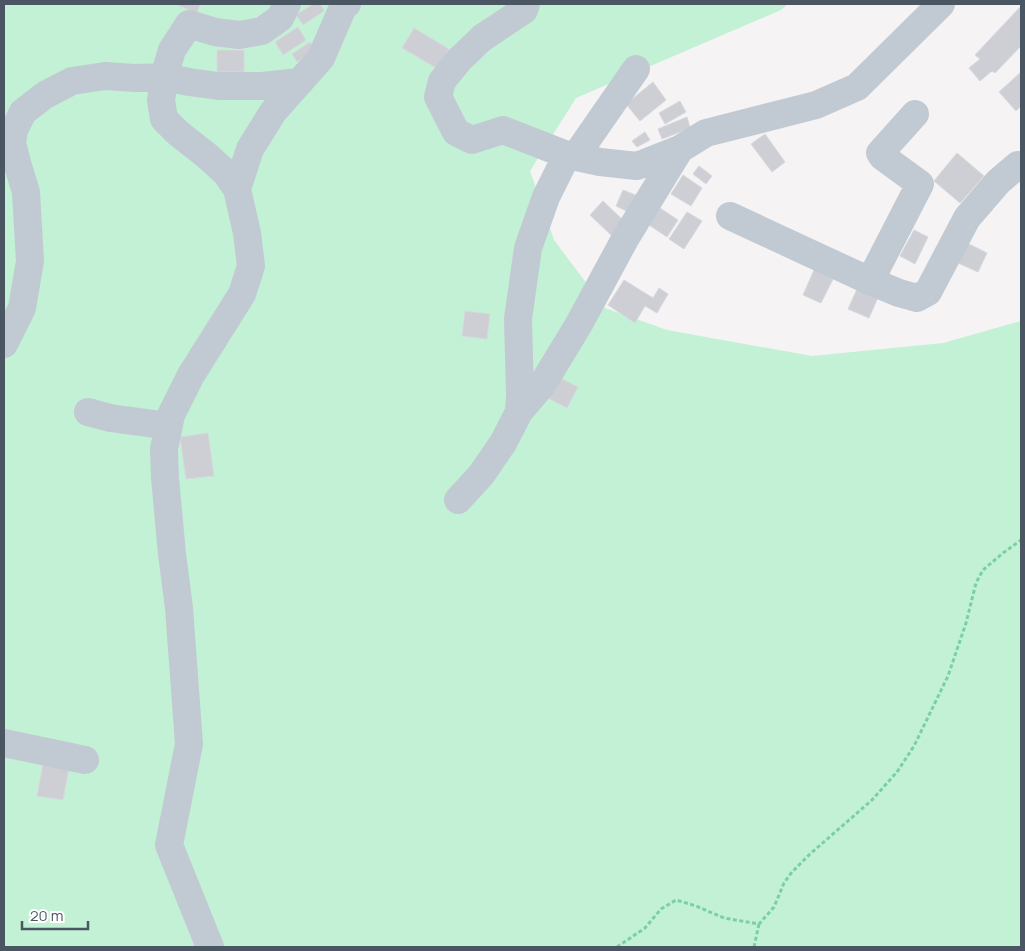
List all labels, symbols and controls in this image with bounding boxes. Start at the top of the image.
scale bar [22,898,89,930]
text: 20 m [30,905,63,926]

